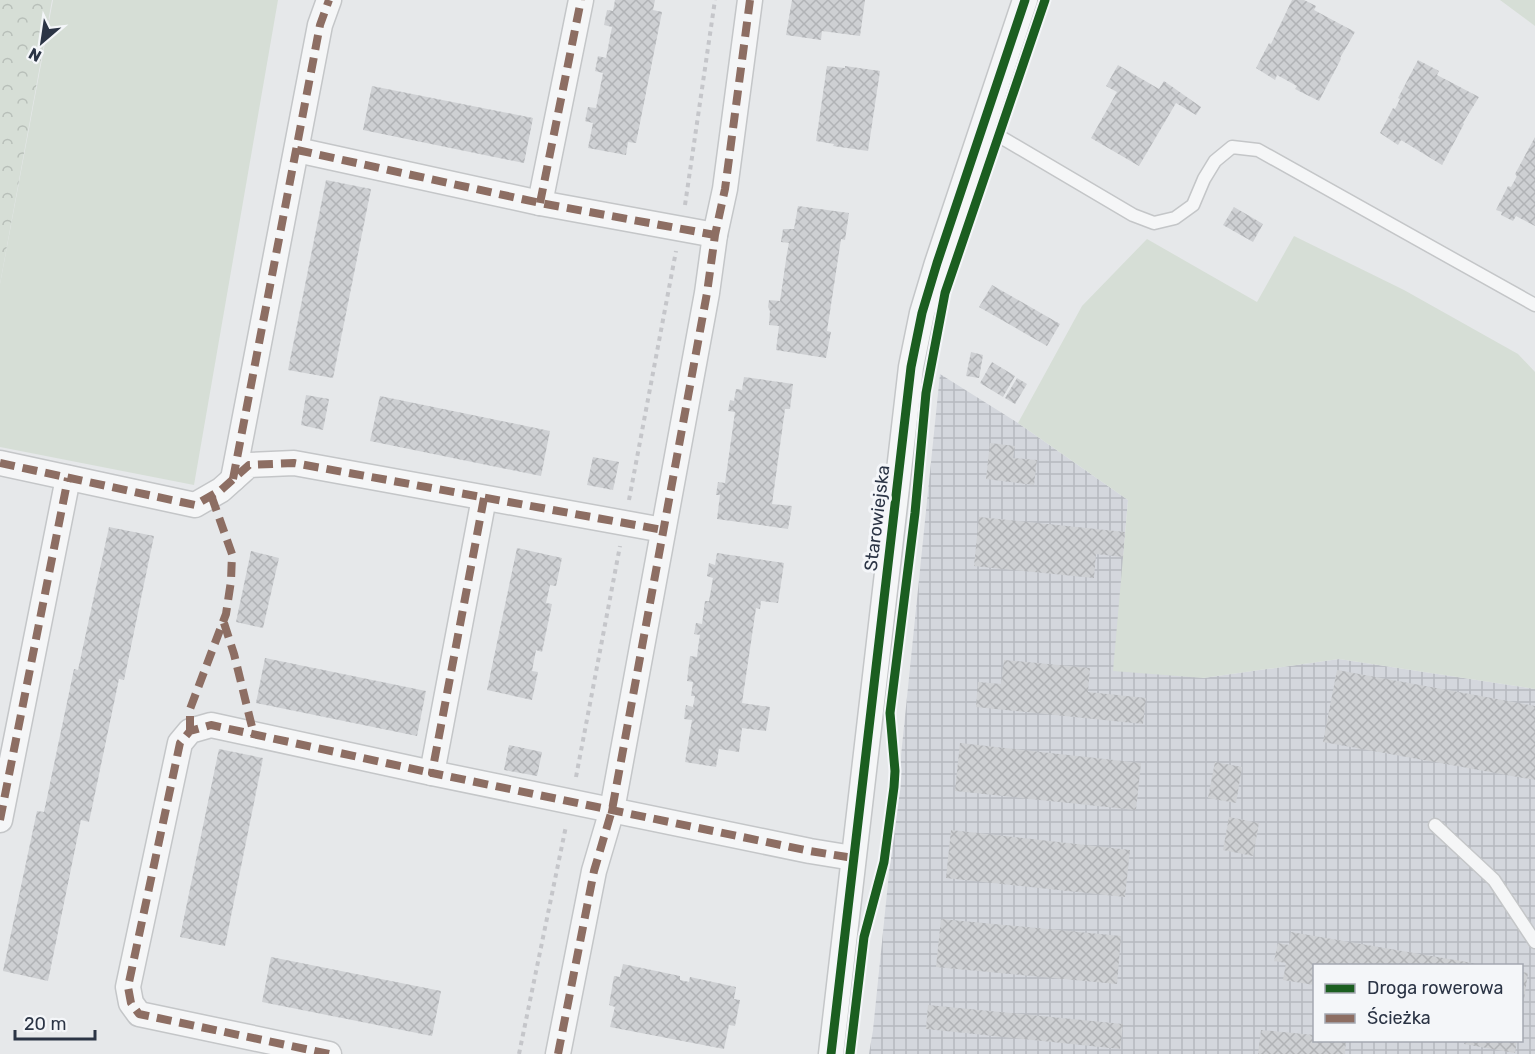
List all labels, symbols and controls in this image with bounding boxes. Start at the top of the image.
north arrow [12,12,72,72]
text: N [25,44,45,66]
street label: Starowiejska [860,464,894,572]
legend [1313,964,1523,1042]
text: Droga rowerowa [1367,977,1503,999]
scale bar [15,1003,94,1041]
text: Ścieżka [1367,1007,1431,1029]
text: 20 m [24,1013,66,1035]

